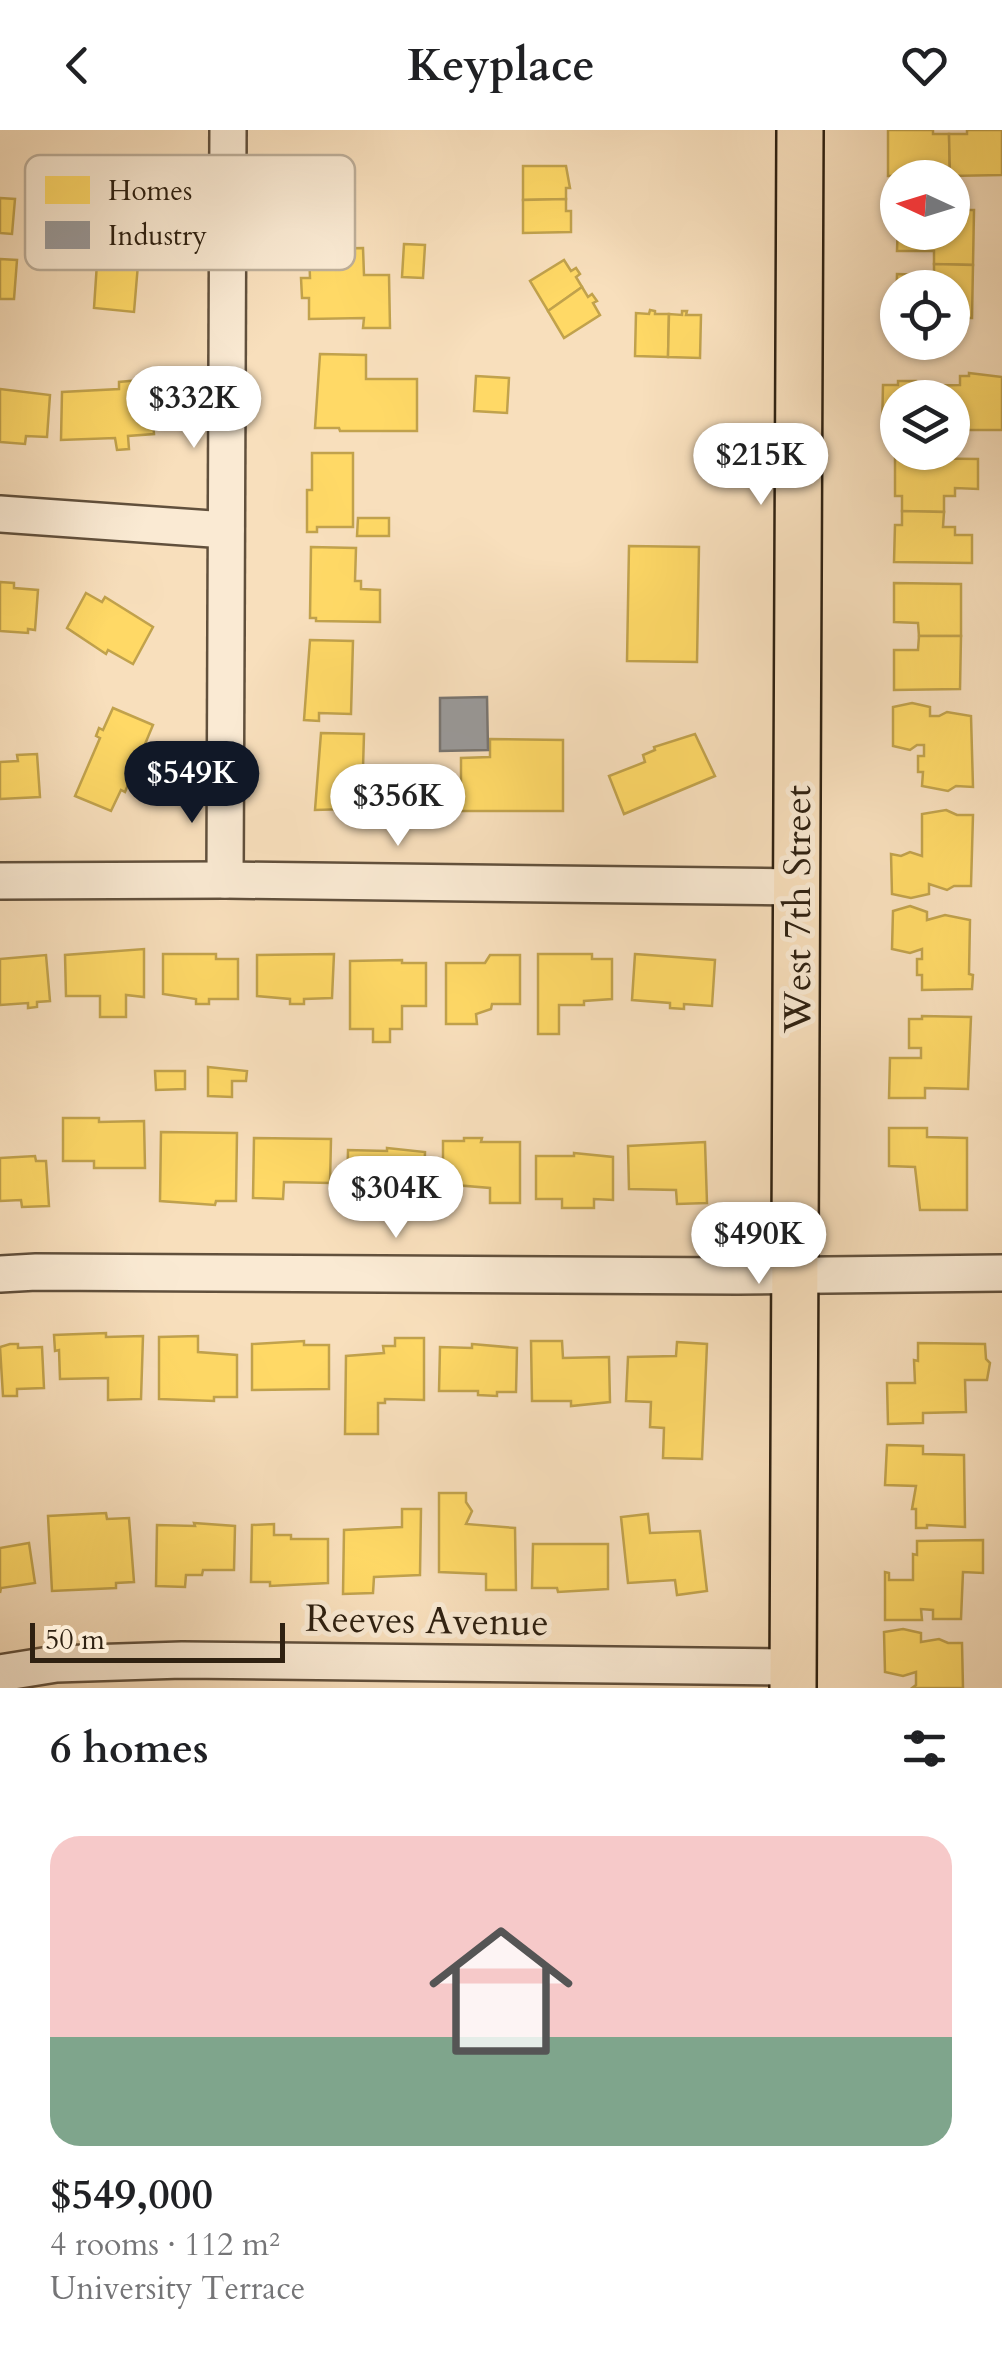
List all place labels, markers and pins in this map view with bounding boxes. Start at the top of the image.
pin: $332K [124,366,264,451]
pin: $215K [691,423,831,508]
pin: $549K [122,741,262,826]
pin: $356K [328,764,468,849]
pin: $304K [326,1156,466,1241]
pin: $490K [689,1202,829,1287]

